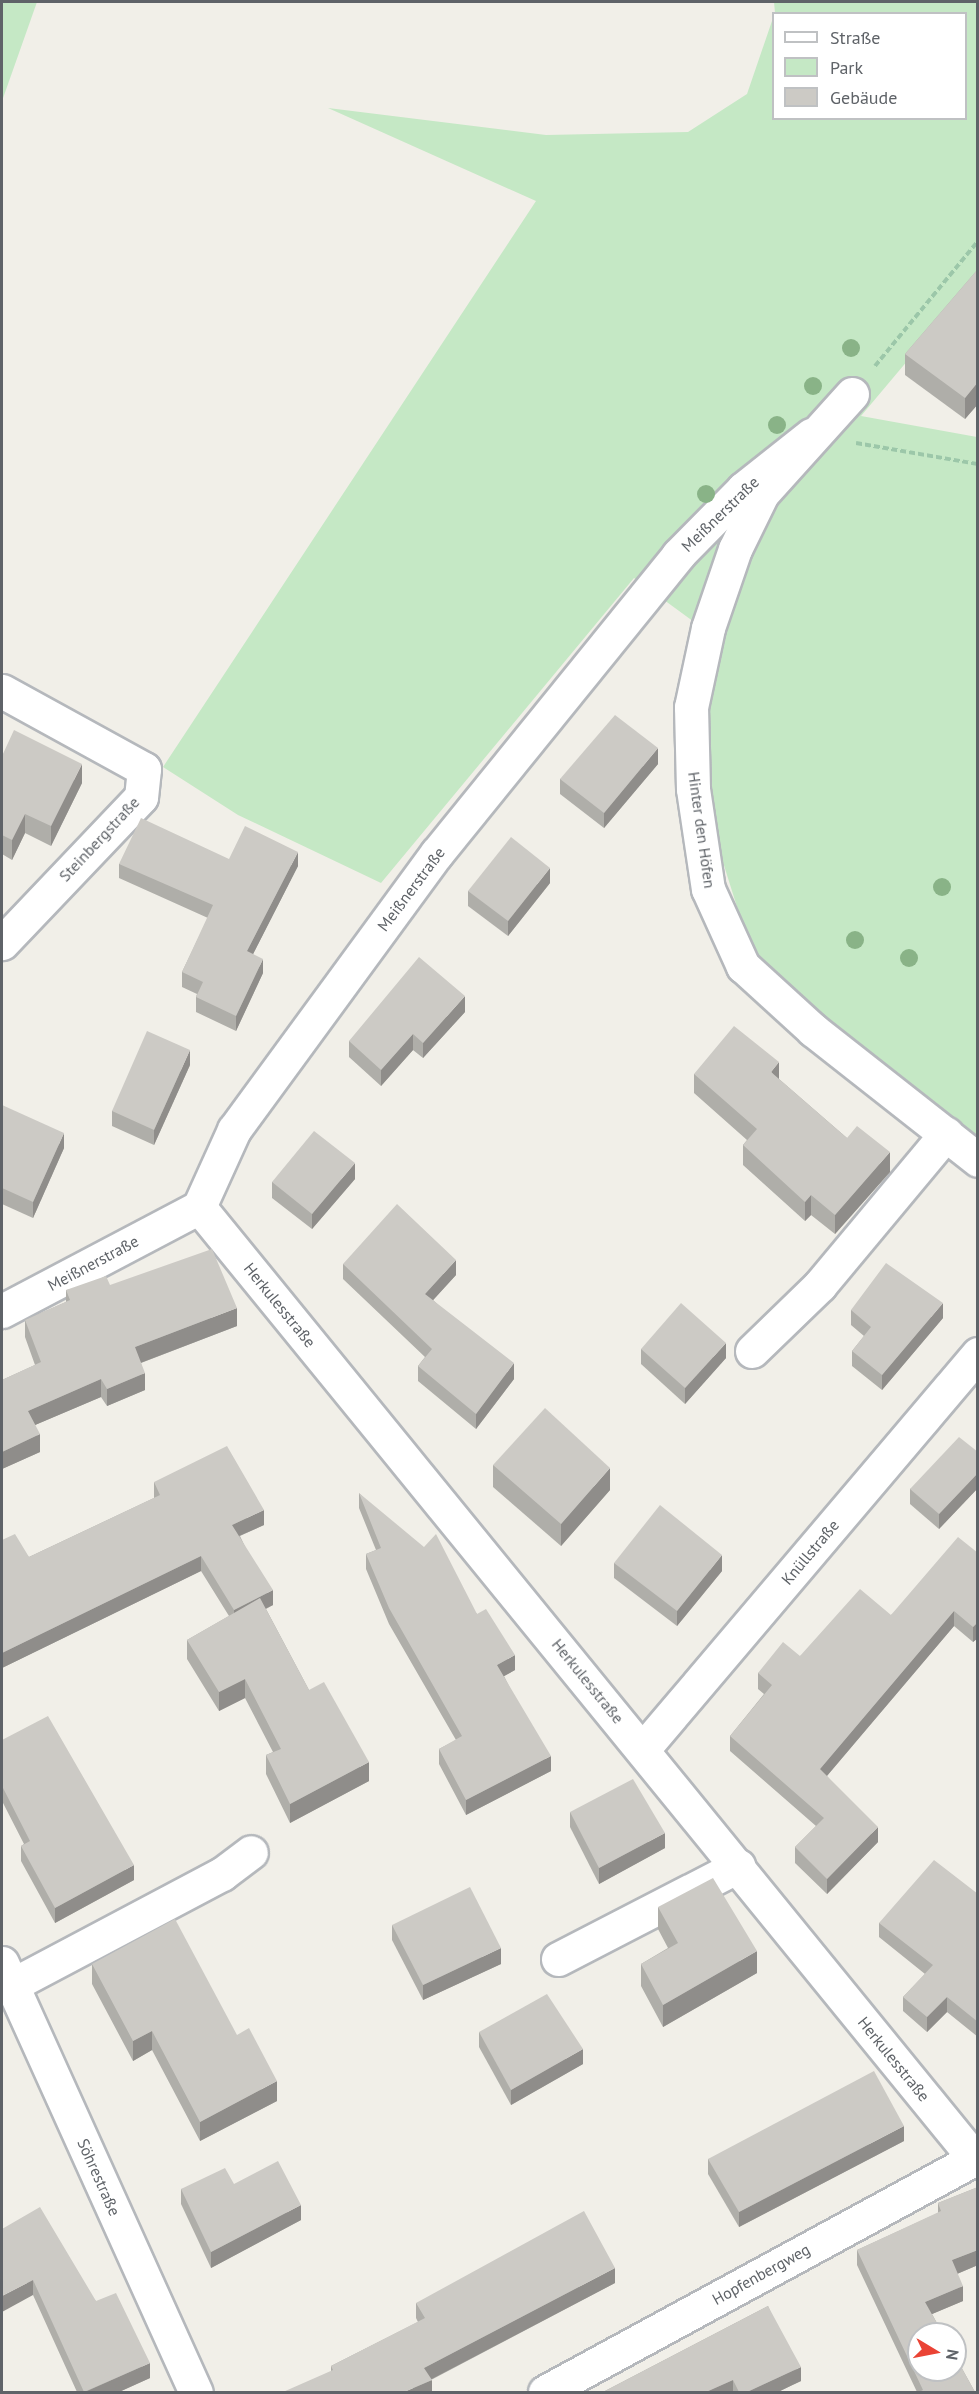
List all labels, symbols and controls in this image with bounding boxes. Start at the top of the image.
legend [772,12,967,120]
text: Straße [830,26,881,49]
text: Park [830,56,863,79]
text: Gebäude [830,86,897,109]
street label: Meißnerstraße [677,472,763,556]
street label: Hinter den Höfen [684,770,720,890]
street label: Steinbergstraße [55,793,143,885]
street label: Meißnerstraße [373,843,449,935]
street label: Meißnerstraße [44,1231,142,1295]
street label: Herkulesstraße [240,1259,320,1351]
street label: Knüllstraße [777,1516,843,1588]
street label: Herkulesstraße [548,1635,628,1727]
street label: Herkulesstraße [854,2013,934,2105]
street label: Söhrestraße [73,2135,125,2219]
street label: Hopfenbergweg [709,2239,813,2309]
north arrow [907,2322,967,2382]
text: N [942,2348,964,2362]

